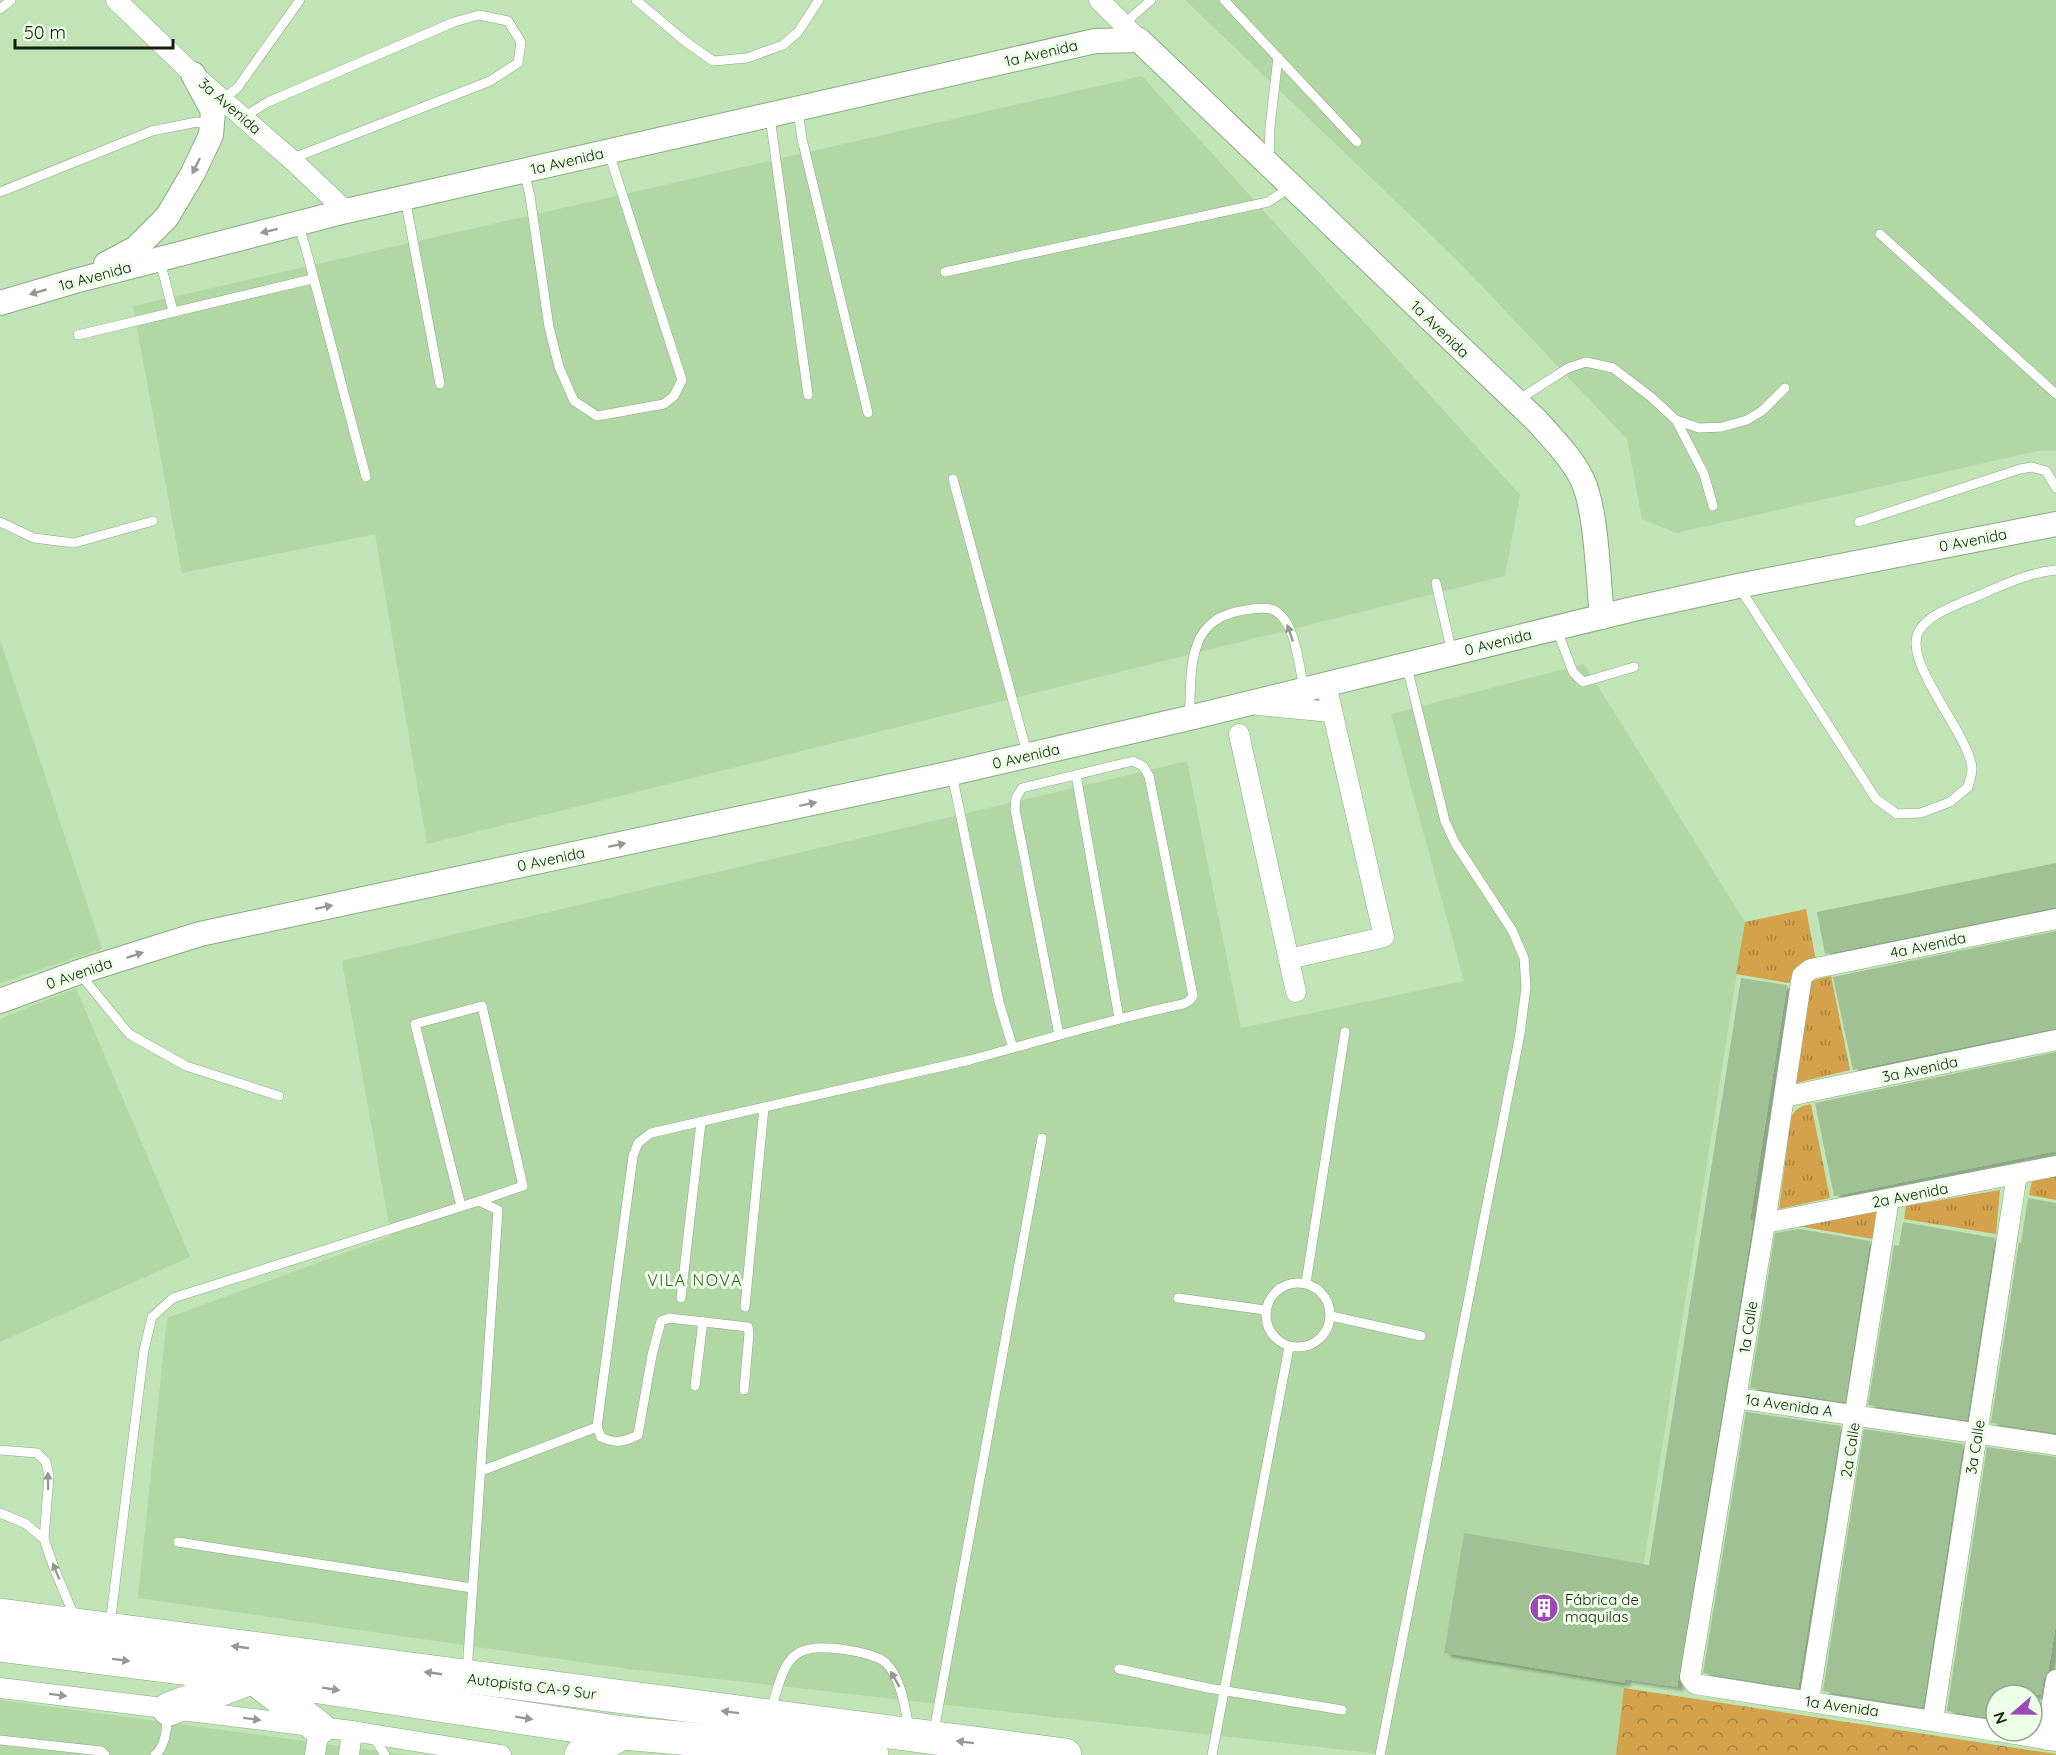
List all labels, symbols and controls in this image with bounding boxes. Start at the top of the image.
scale bar [15,12,172,50]
text: 50 m [24,21,66,44]
street label: 1a Avenida [1003,35,1079,71]
street label: 3a Avenida [195,74,265,138]
street label: 1a Avenida [529,143,605,179]
one-way arrow [192,157,201,174]
one-way arrow [260,227,278,237]
street label: 1a Avenida [57,257,133,295]
one-way arrow [28,288,46,297]
street label: 1a Avenida [1407,296,1473,362]
street label: 0 Avenida [1937,524,2009,556]
one-way arrow [1284,624,1294,642]
street label: 0 Avenida [1462,624,1534,660]
street label: 0 Avenida [990,739,1062,773]
one-way arrow [798,799,817,808]
one-way arrow [608,840,627,849]
street label: 0 Avenida [515,843,587,875]
one-way arrow [314,902,333,912]
street label: 4a Avenida [1888,928,1968,962]
one-way arrow [126,949,144,959]
street label: 0 Avenida [43,953,115,993]
street label: 3a Avenida [1880,1052,1960,1086]
street label: 2a Avenida [1870,1178,1950,1212]
district label: VILA NOVA [647,1270,743,1290]
street label: 1a Calle [1734,1299,1762,1355]
street label: 1a Avenida A [1744,1389,1834,1421]
street label: 3a Calle [1961,1418,1989,1476]
street label: 2a Calle [1836,1421,1864,1479]
one-way arrow [43,1471,53,1490]
one-way arrow [51,1562,61,1580]
place label: Fábrica de maquilas [1565,1590,1639,1626]
building icon: Fábrica de maquilas [1528,1592,1560,1624]
one-way arrow [230,1642,249,1651]
one-way arrow [111,1656,130,1665]
one-way arrow [423,1668,442,1677]
street label: Autopista CA-9 Sur [466,1669,598,1703]
one-way arrow [891,1671,901,1688]
north arrow [1984,1683,2044,1743]
one-way arrow [322,1684,341,1693]
one-way arrow [49,1691,68,1700]
street label: 1a Avenida [1804,1691,1880,1721]
one-way arrow [721,1707,740,1716]
text: N [1988,1709,2011,1727]
one-way arrow [515,1713,534,1722]
one-way arrow [242,1715,261,1724]
one-way arrow [956,1738,975,1747]

